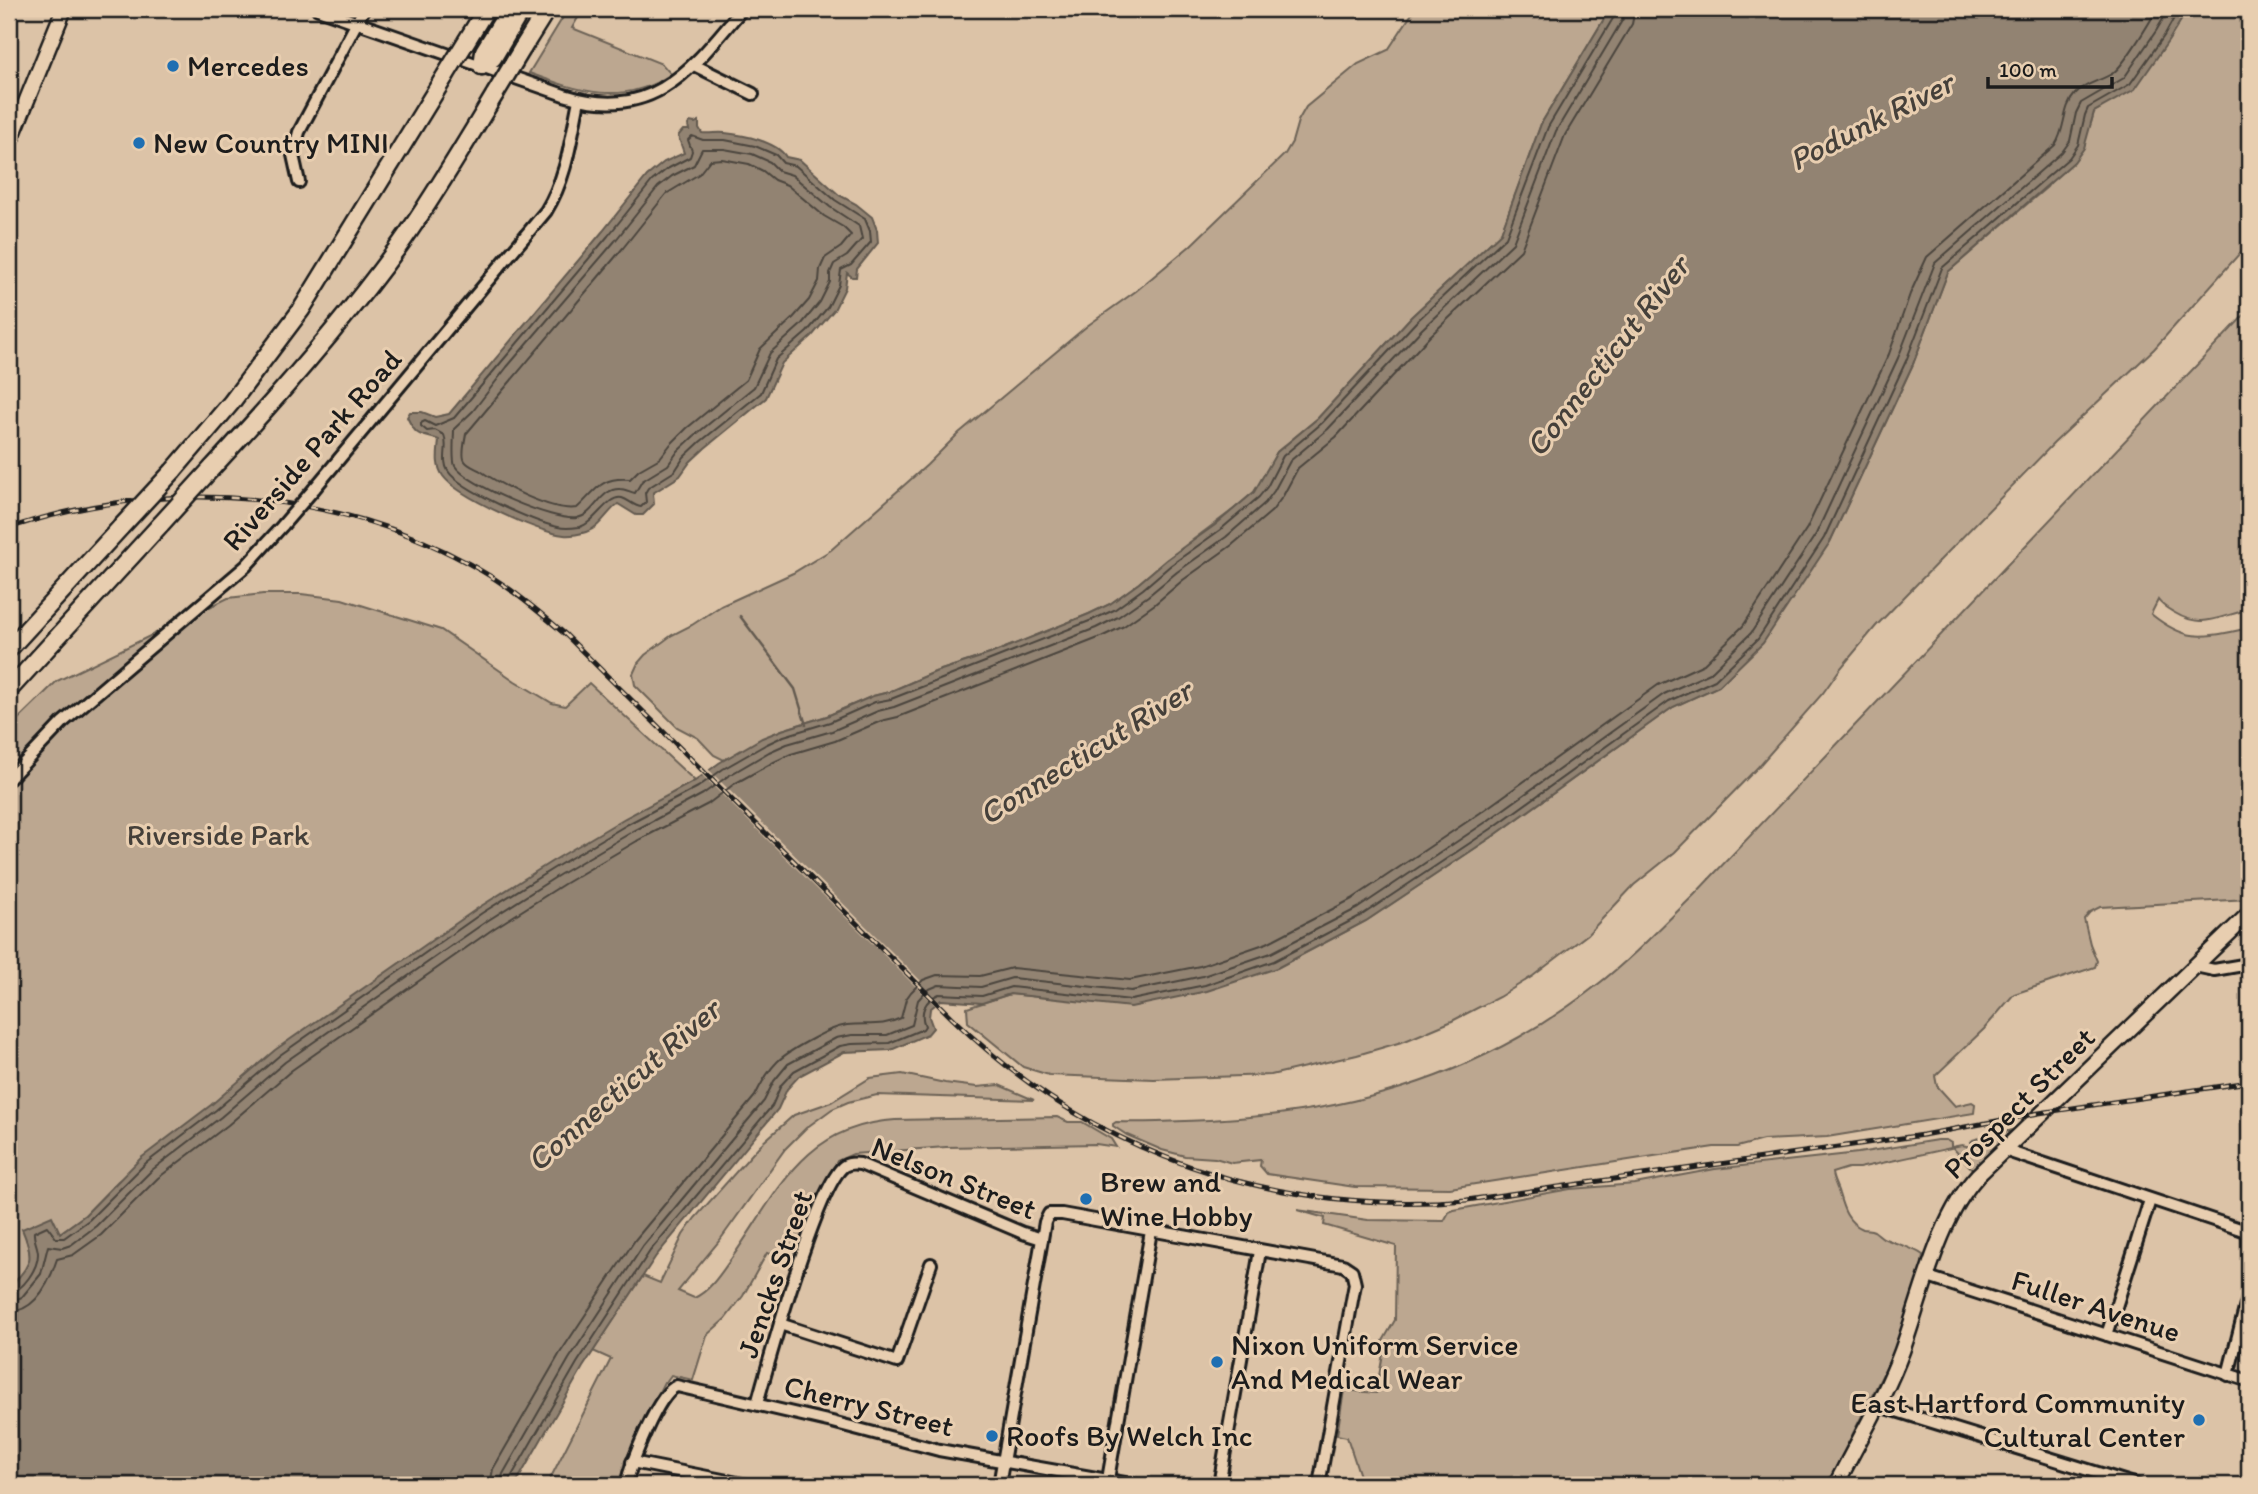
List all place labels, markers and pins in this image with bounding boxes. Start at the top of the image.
place label: Mercedes [187,47,309,84]
marker: Mercedes [165,58,181,74]
place label: New Country MINI [153,124,389,161]
marker: New Country MINI [131,135,147,151]
place label: Brew and Wine Hobby [1100,1163,1253,1234]
marker: Brew and Wine Hobby [1078,1191,1094,1207]
place label: Nixon Uniform Service And Medical Wear [1231,1326,1519,1397]
marker: Nixon Uniform Service And Medical Wear [1209,1354,1225,1370]
place label: East Hartford Community Cultural Center [1851,1384,2185,1455]
marker: East Hartford Community Cultural Center [2191,1412,2207,1428]
place label: Roofs By Welch Inc [1006,1417,1253,1454]
marker: Roofs By Welch Inc [984,1428,1000,1444]

